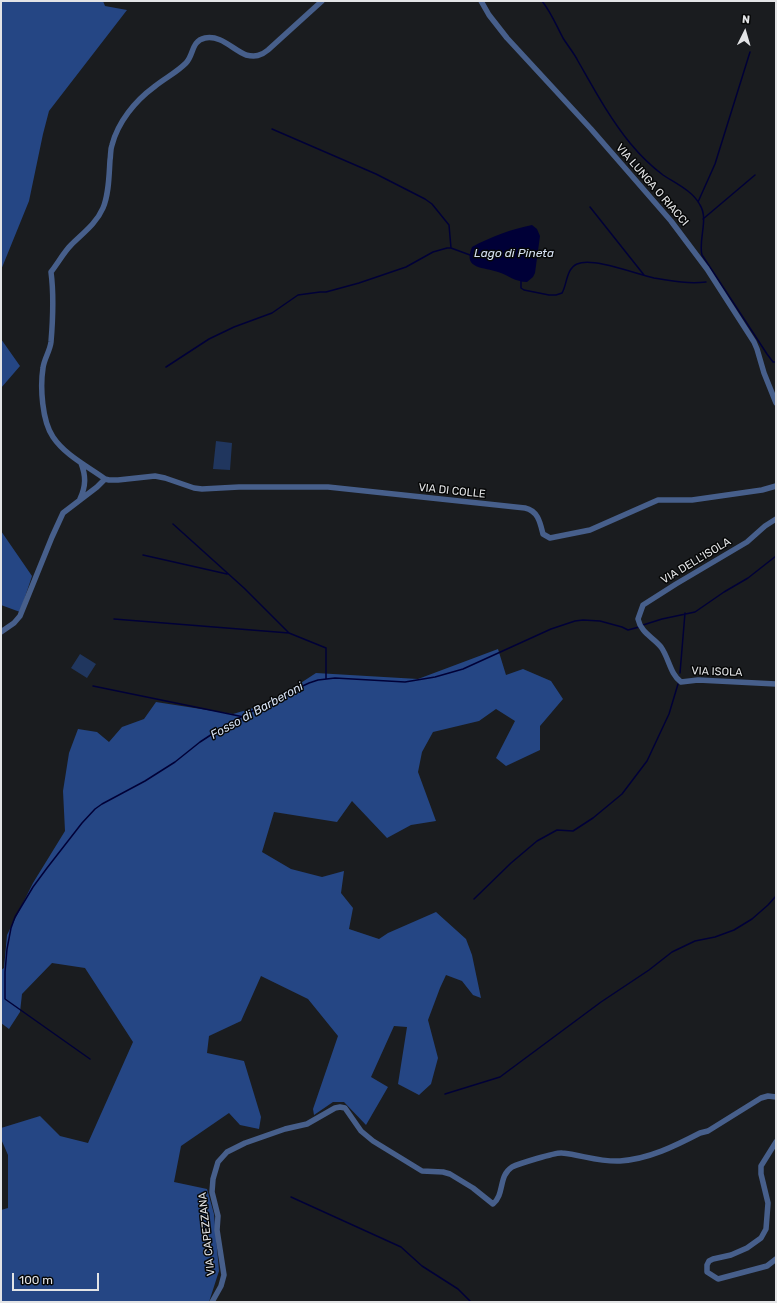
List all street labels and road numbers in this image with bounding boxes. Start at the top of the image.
street label: VIA LUNGA O RIACCI [613,141,691,229]
street label: VIA DI COLLE [418,481,486,501]
street label: VIA DELL'ISOLA [659,535,733,587]
street label: VIA ISOLA [691,665,743,679]
street label: VIA CAPEZZANA [196,1191,218,1277]

